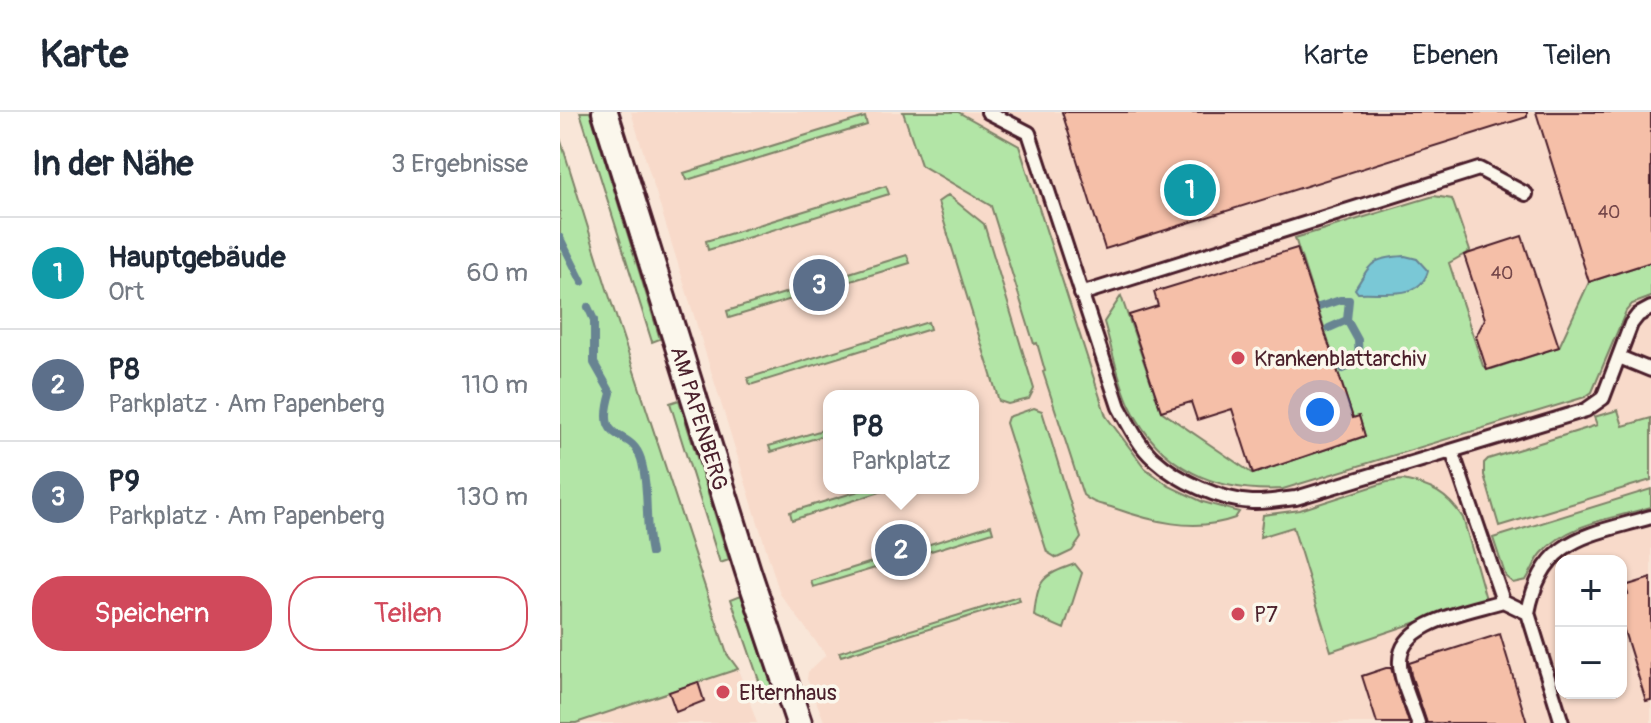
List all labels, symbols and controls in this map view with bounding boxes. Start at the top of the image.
text: Karte [40,31,128,79]
text: Karte [1303,38,1368,73]
text: Ebenen [1412,38,1499,73]
text: Teilen [1543,38,1611,73]
text: In der Nähe [32,143,193,186]
text: 3 Ergebnisse [391,148,528,180]
pin: 1 [1164,160,1216,220]
house number: 40 [1598,201,1620,224]
text: Hauptgebäude [108,239,285,276]
pin: 3 [793,255,845,315]
text: 1 [53,257,63,289]
text: 60 m [466,257,528,289]
house number: 40 [1491,262,1513,285]
text: Ort [108,276,144,308]
street label: AM PAPENBERG [664,343,734,494]
place label: Krankenblattarchiv [1254,345,1427,373]
marker: Krankenblattarchiv [1229,349,1247,367]
text: P8 [108,351,140,388]
text: 2 [51,369,65,401]
text: 110 m [461,369,528,401]
text: Parkplatz · Am Papenberg [108,388,385,420]
popup [823,390,979,494]
your location [1300,392,1340,432]
text: P8 [851,408,883,445]
text: Parkplatz [851,445,951,477]
text: P9 [108,463,140,500]
text: 3 [51,481,65,513]
text: 130 m [457,481,528,513]
text: Parkplatz · Am Papenberg [108,500,385,532]
pin: 2 [875,520,927,580]
map controls [1555,555,1627,699]
button: + [1555,555,1627,627]
button: Speichern [32,576,272,651]
button: Teilen [288,576,528,651]
place label: P7 [1254,601,1278,629]
marker: P7 [1229,605,1247,623]
button: − [1555,627,1627,699]
place label: Elternhaus [739,679,837,707]
marker: Elternhaus [714,683,732,701]

